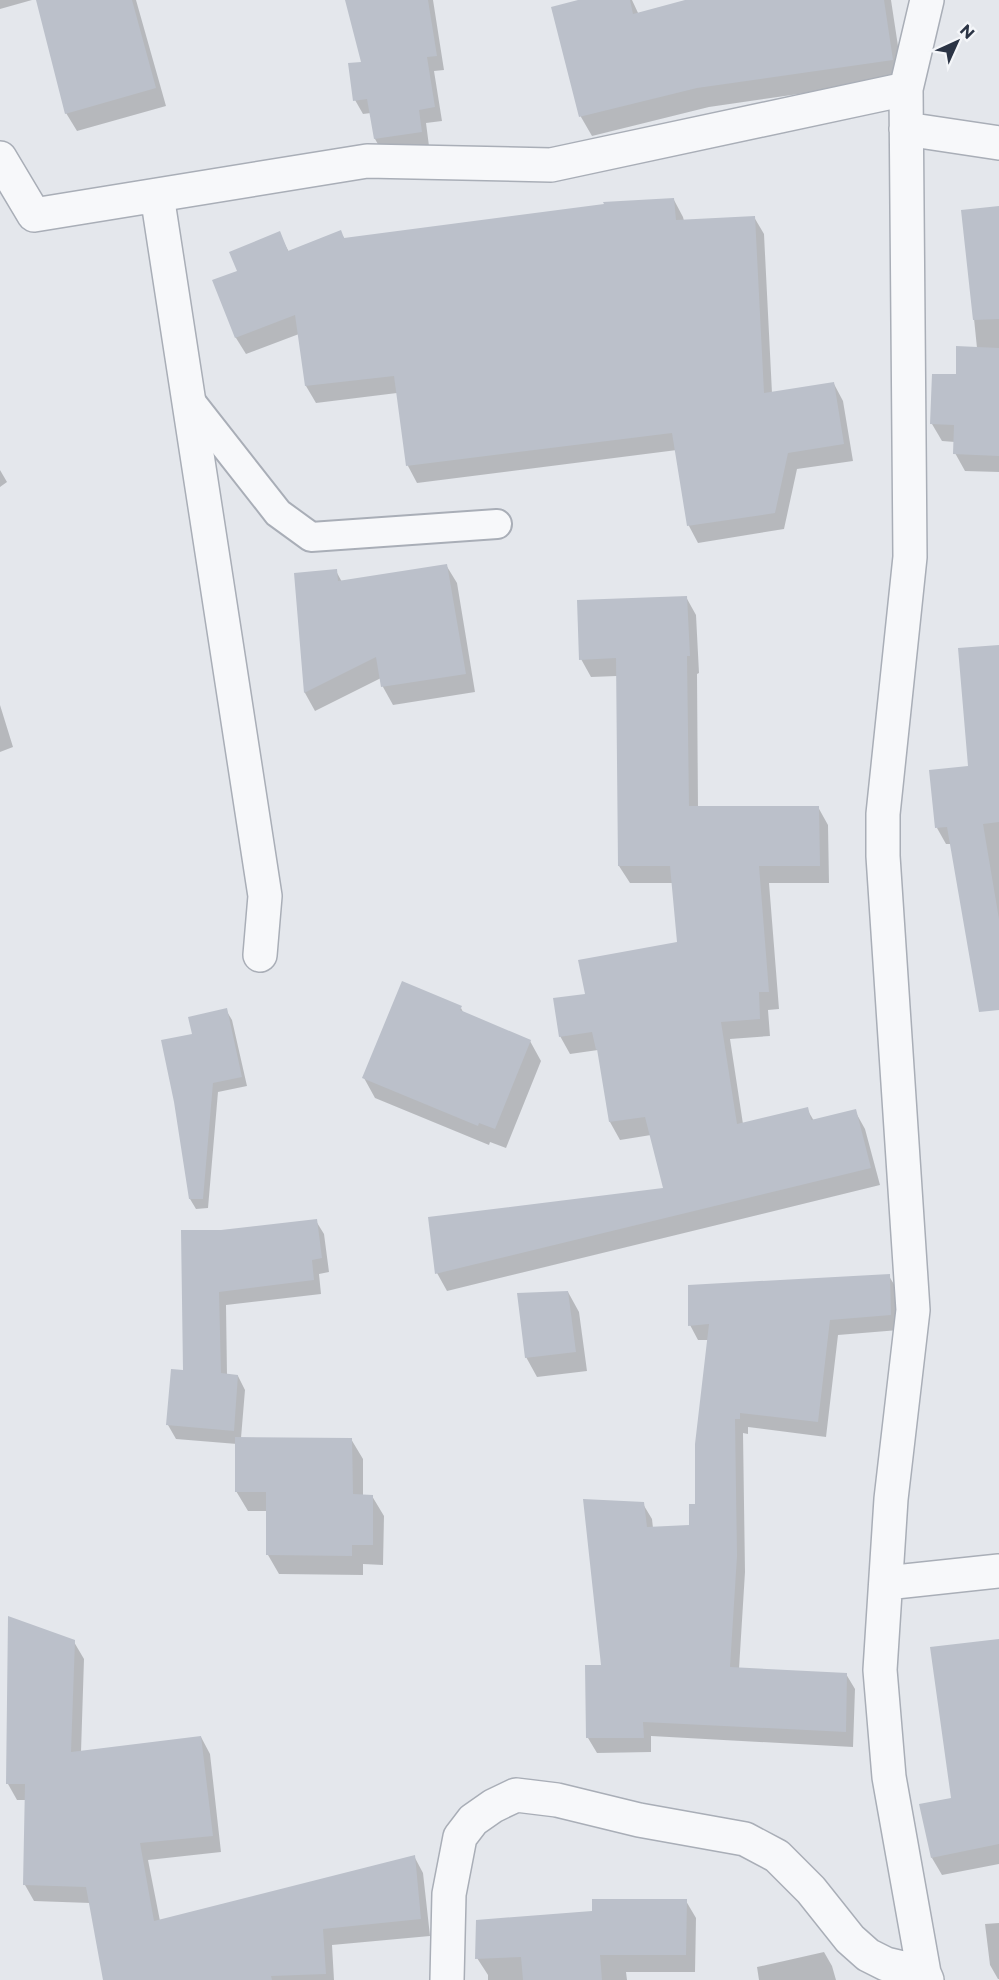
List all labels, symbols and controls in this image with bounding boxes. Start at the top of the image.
north arrow [927,12,987,72]
text: N [956,20,979,43]

